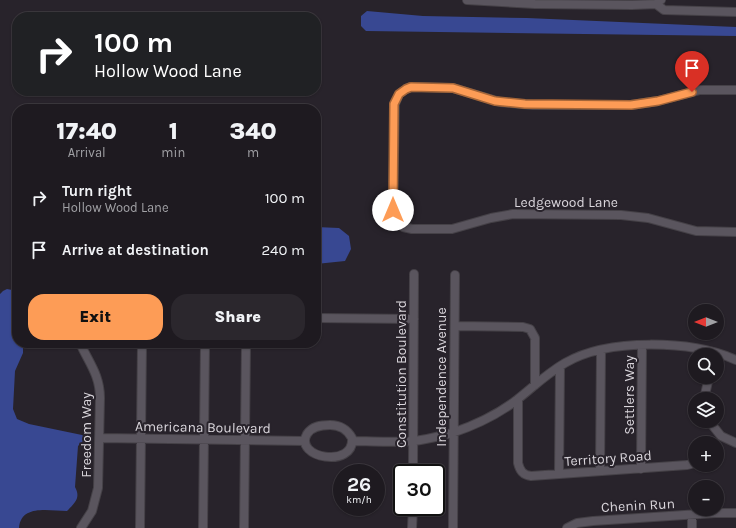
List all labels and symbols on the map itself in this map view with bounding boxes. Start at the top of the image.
pin [675,51,709,92]
position arrow [372,189,414,231]
street label: Ledgewood Lane [514,194,618,211]
street label: Constitution Boulevard [393,300,410,448]
north arrow [688,304,724,340]
street label: Independence Avenue [433,307,450,447]
street label: Settlers Way [621,355,638,435]
street label: Freedom Way [78,392,95,478]
street label: Americana Boulevard [135,418,271,437]
street label: Territory Road [564,447,652,470]
speed limit sign: 30 [393,464,445,516]
street label: Chenin Run [601,495,675,516]

